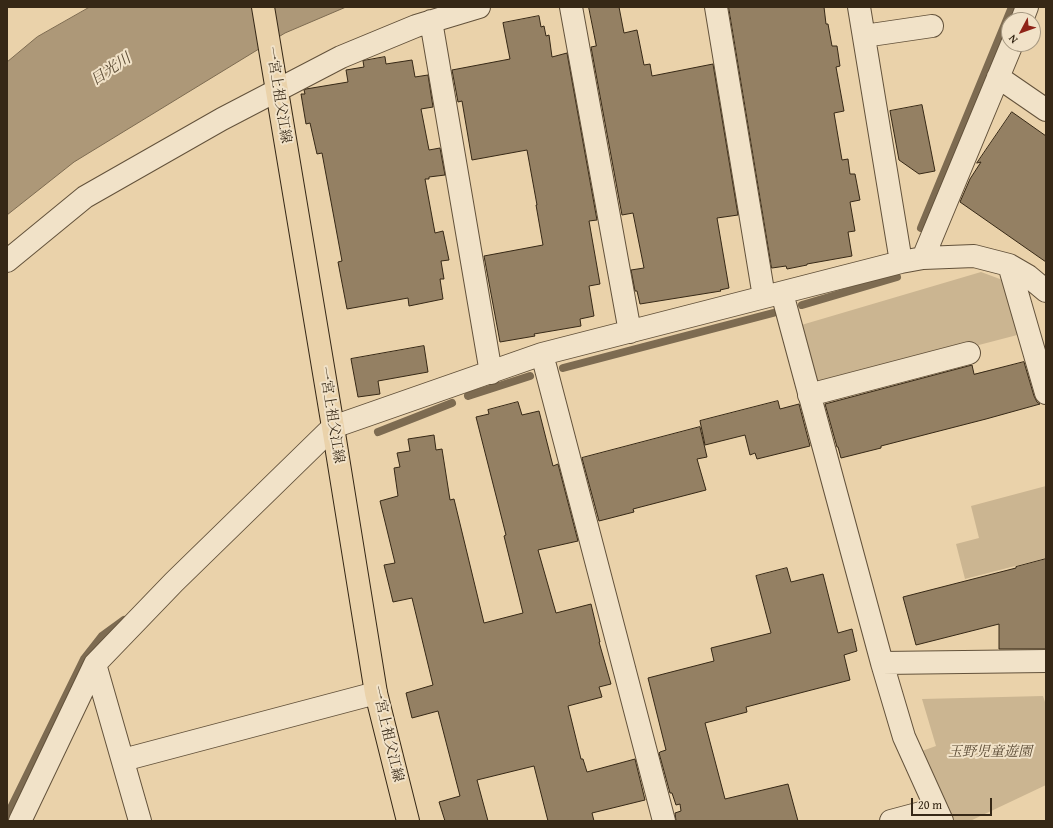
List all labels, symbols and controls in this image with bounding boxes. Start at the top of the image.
north arrow [1001,12,1041,52]
text: N [1004,31,1021,47]
street label: 一宮上祖父江線 [262,45,294,145]
water label: 日光川 [87,50,135,90]
street label: 一宮上祖父江線 [315,365,347,465]
street label: 一宮上祖父江線 [368,684,406,784]
park label: 玉野児童遊園 [948,744,1032,760]
scale bar [913,790,994,816]
text: 20 m [918,796,942,813]

